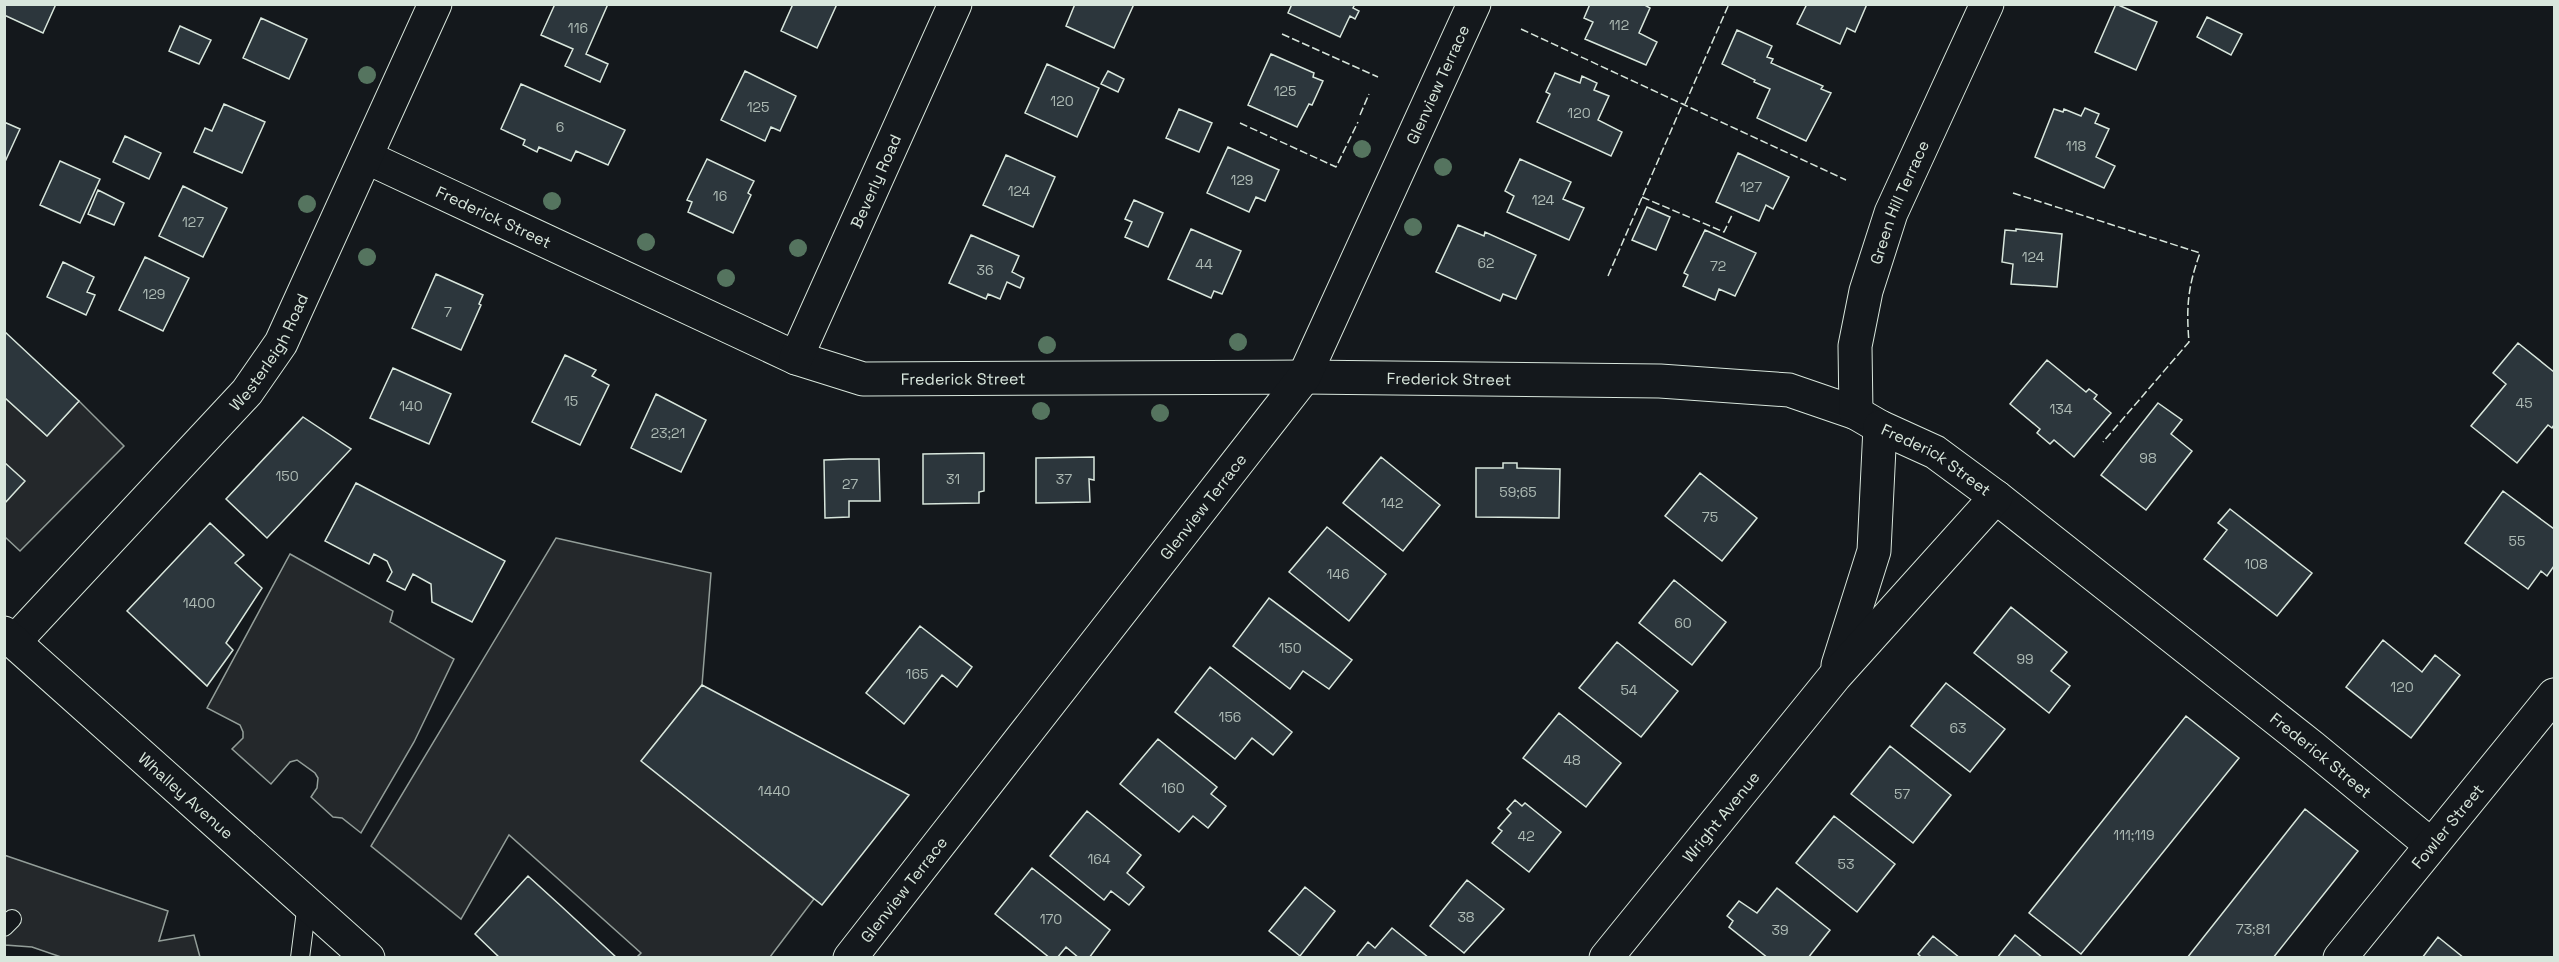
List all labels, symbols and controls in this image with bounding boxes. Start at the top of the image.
house number: 112 [1609,16,1629,34]
house number: 116 [568,19,588,37]
street label: Glenview Terrace [1401,21,1474,147]
house number: 125 [1274,82,1296,100]
house number: 120 [1050,92,1074,110]
house number: 125 [747,98,769,116]
house number: 120 [1567,104,1591,122]
house number: 6 [556,118,564,136]
street label: Beverly Road [845,131,906,231]
street label: Green Hill Terrace [1865,137,1934,267]
house number: 118 [2066,137,2086,155]
house number: 129 [1231,171,1253,189]
house number: 127 [1740,178,1762,196]
street label: Frederick Street [433,181,555,253]
house number: 124 [1008,182,1031,200]
house number: 16 [713,187,727,205]
house number: 124 [1532,191,1555,209]
house number: 127 [182,213,204,231]
house number: 124 [2022,248,2045,266]
house number: 62 [1478,254,1494,272]
house number: 44 [1195,255,1213,273]
house number: 72 [1710,257,1726,275]
house number: 36 [976,261,994,279]
house number: 129 [143,285,165,303]
street label: Westerleigh Road [224,290,313,415]
house number: 7 [444,303,452,321]
street label: Frederick Street [1387,367,1512,390]
street label: Frederick Street [901,368,1026,389]
house number: 15 [564,392,578,410]
house number: 45 [2515,394,2533,412]
house number: 140 [399,397,423,415]
house number: 134 [2049,400,2073,418]
street label: Frederick Street [1878,419,1995,500]
house number: 23;21 [651,424,685,442]
street label: Glenview Terrace [1155,449,1251,564]
house number: 98 [2139,449,2157,467]
house number: 150 [275,467,299,485]
house number: 31 [946,470,960,488]
house number: 37 [1056,470,1072,488]
house number: 27 [842,475,858,493]
house number: 59;65 [1499,483,1537,501]
house number: 142 [1380,494,1404,512]
house number: 75 [1702,508,1718,526]
house number: 55 [2509,532,2525,550]
house number: 108 [2244,555,2268,573]
house number: 146 [1326,565,1350,583]
house number: 1400 [183,594,215,612]
house number: 60 [1674,614,1692,632]
house number: 150 [1278,639,1302,657]
house number: 99 [2016,650,2034,668]
house number: 165 [906,665,928,683]
house number: 120 [2390,678,2414,696]
house number: 54 [1620,681,1638,699]
street label: Frederick Street [2266,707,2376,802]
house number: 156 [1219,708,1241,726]
house number: 63 [1949,719,1967,737]
street label: Whalley Avenue [134,748,238,844]
house number: 48 [1563,751,1581,769]
street label: Wright Avenue [1677,767,1764,867]
house number: 160 [1161,779,1185,797]
street label: Fowler Street [2406,779,2488,873]
house number: 1440 [758,782,790,800]
house number: 57 [1894,785,1910,803]
house number: 111;119 [2113,826,2155,844]
house number: 42 [1517,827,1535,845]
street label: Glenview Terrace [856,832,952,947]
house number: 164 [1087,850,1111,868]
house number: 53 [1838,855,1854,873]
house number: 38 [1457,908,1475,926]
house number: 170 [1040,910,1062,928]
house number: 73;81 [2236,920,2270,938]
house number: 39 [1771,921,1789,939]

